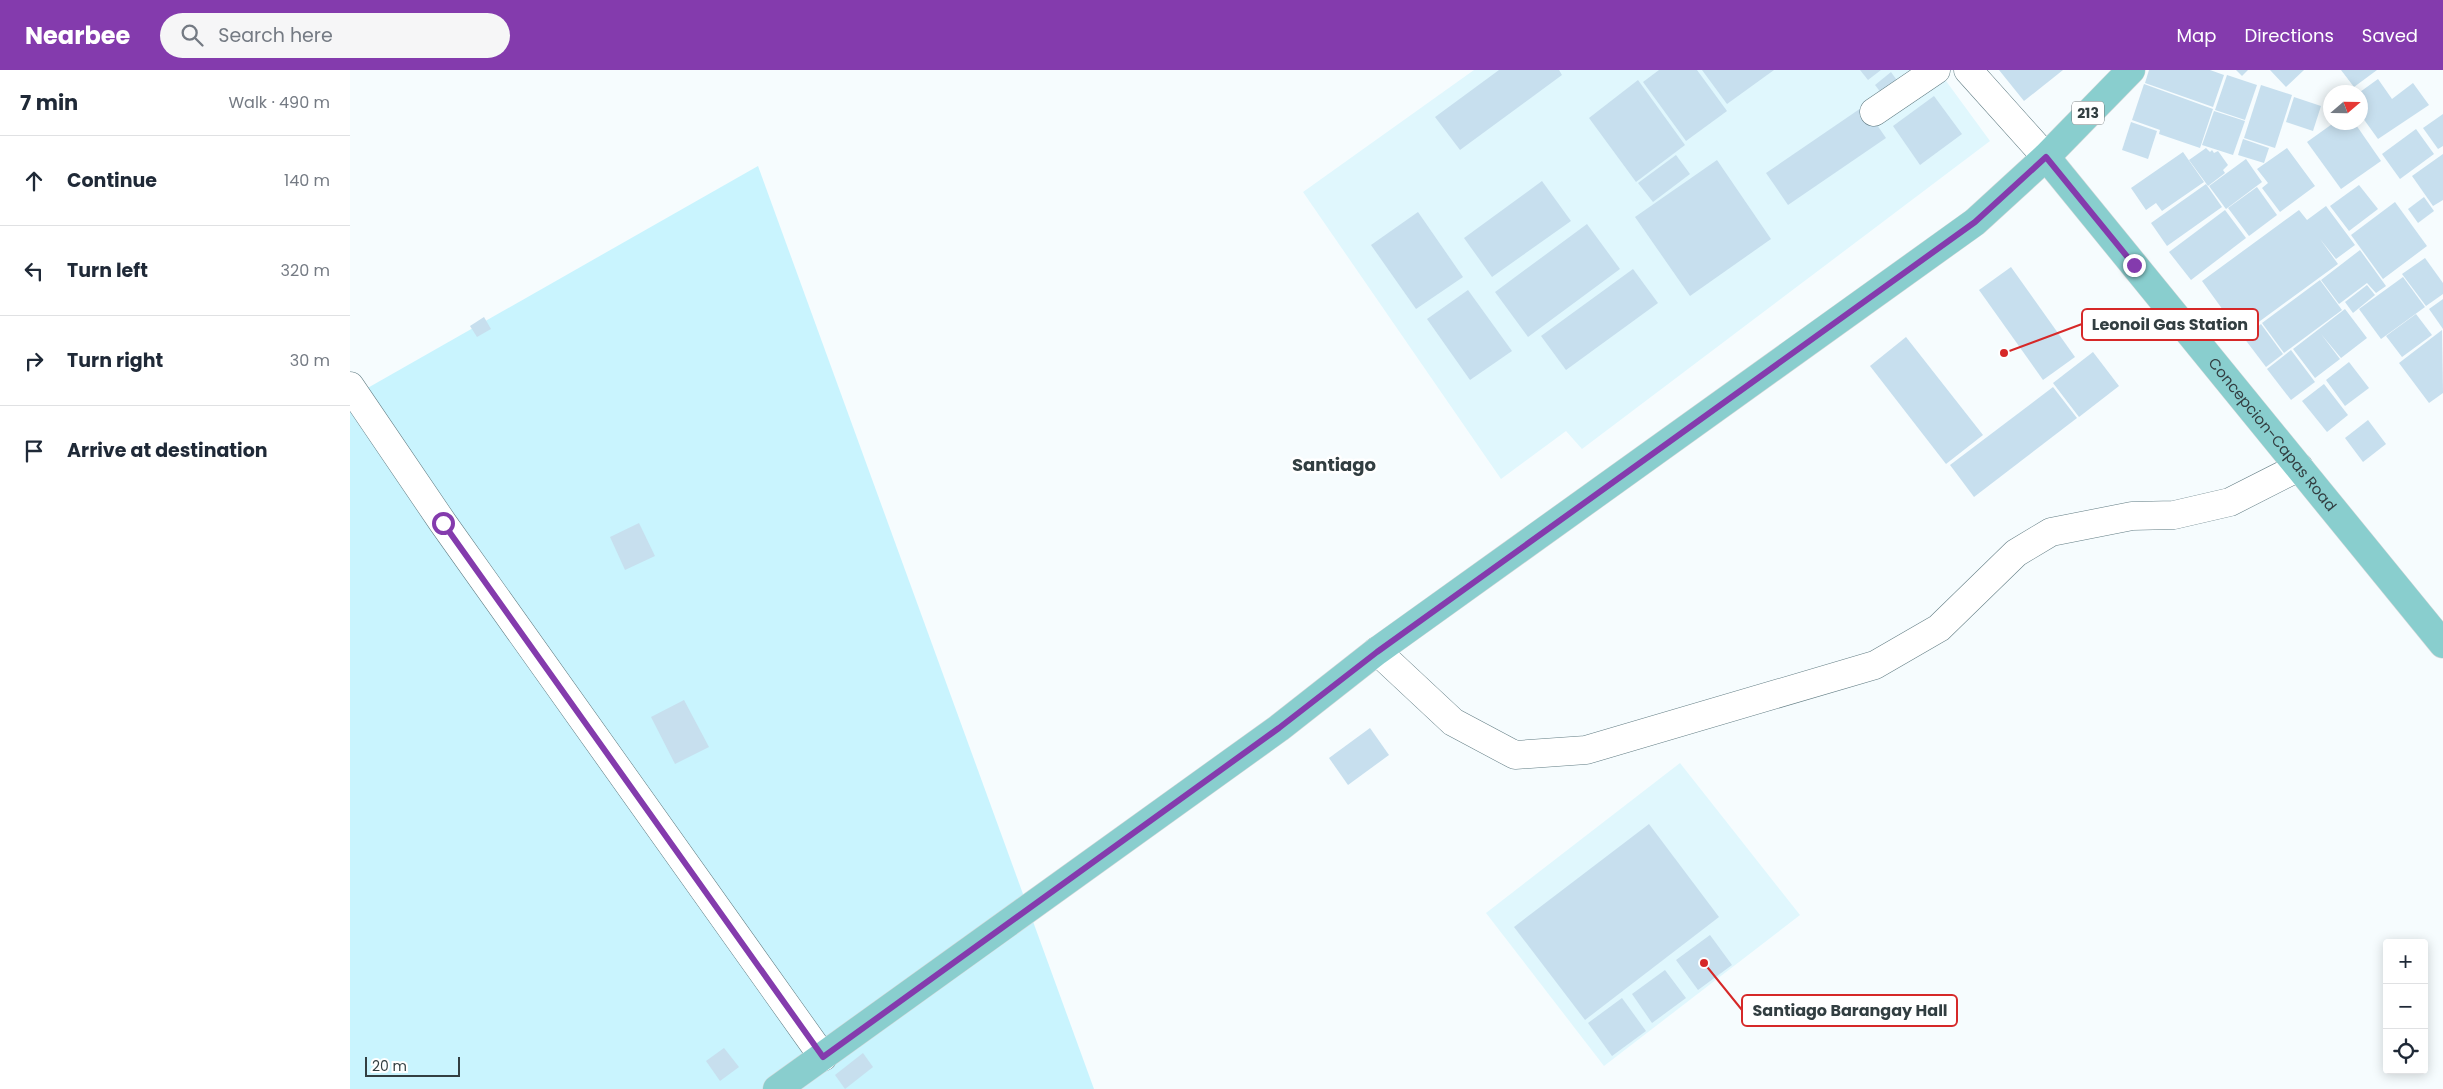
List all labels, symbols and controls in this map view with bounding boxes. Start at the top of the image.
search box [160,13,510,58]
text: Nearbee [25,19,130,52]
icon: search [178,21,206,49]
text: Search here [218,22,333,49]
text: Map [2177,23,2216,48]
text: Directions [2244,23,2334,48]
text: Saved [2362,23,2418,48]
north arrow [2323,85,2368,130]
text: 7 min [20,88,78,117]
text: Walk · 490 m [229,91,330,114]
road number: 213 [2072,102,2104,124]
icon: ahead [20,167,48,195]
text: Continue [67,167,157,194]
text: 140 m [284,169,330,192]
route end [2123,254,2146,277]
icon: left [20,257,48,285]
text: Turn left [67,257,148,284]
text: 320 m [281,259,330,282]
callout: Leonoil Gas Station [2082,309,2258,340]
text: Leonoil Gas Station [2092,313,2248,336]
icon: right [20,347,48,375]
text: Turn right [67,347,163,374]
text: 30 m [290,349,330,372]
street label: Concepcion-Capas Road [2204,353,2342,515]
icon: arrive [20,437,48,465]
text: Arrive at destination [67,437,268,464]
district label: Santiago [1292,452,1376,477]
route start [432,512,455,535]
map controls [2383,939,2428,1074]
button: + [2383,939,2428,984]
button: − [2383,984,2428,1029]
callout: Santiago Barangay Hall [1742,995,1957,1026]
text: Santiago Barangay Hall [1752,999,1948,1022]
button: locate [2383,1029,2428,1074]
scale bar [365,1054,460,1077]
text: 20 m [372,1056,407,1076]

